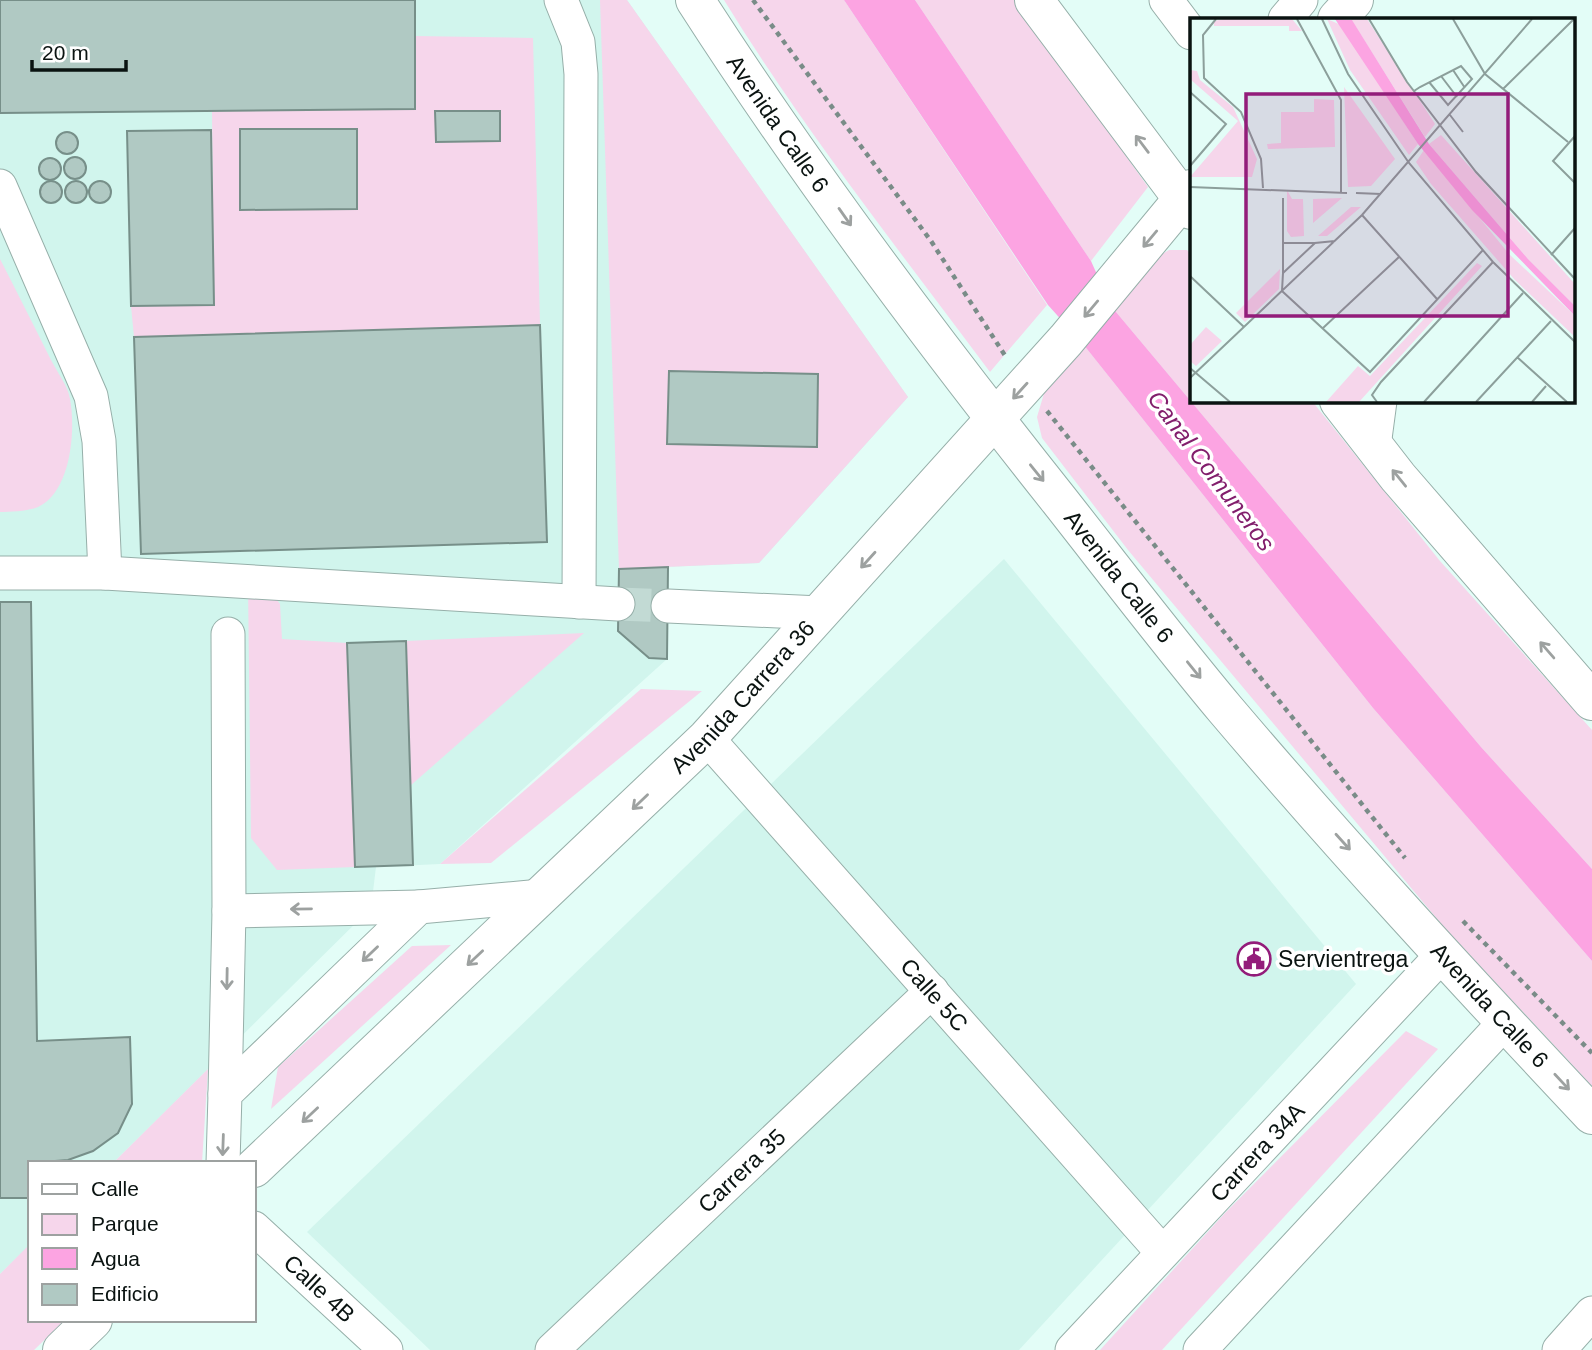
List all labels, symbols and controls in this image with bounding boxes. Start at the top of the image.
inset map [1190,18,1574,402]
scale bar [32,28,126,72]
text: 20 m [42,41,89,64]
street label: Avenida Calle 6 [722,50,834,197]
one-way arrow [1134,135,1149,154]
one-way arrow [838,207,852,226]
one-way arrow [1142,229,1157,247]
one-way arrow [1083,300,1099,318]
one-way arrow [1012,382,1028,400]
water label: Canal Comuneros [1142,385,1280,556]
one-way arrow [1029,463,1045,481]
one-way arrow [1391,469,1407,487]
street label: Avenida Calle 6 [1059,505,1179,648]
one-way arrow [860,551,876,569]
street label: Avenida Carrera 36 [665,615,820,779]
one-way arrow [1539,641,1555,659]
one-way arrow [1186,660,1201,678]
one-way arrow [632,793,649,810]
one-way arrow [1335,832,1351,850]
one-way arrow [290,903,313,916]
street label: Avenida Calle 6 [1426,938,1554,1073]
public building icon: Servientrega [1235,940,1273,978]
one-way arrow [361,946,378,963]
place label: Servientrega [1278,946,1409,972]
one-way arrow [467,950,484,967]
street label: Calle 5C [895,953,973,1036]
one-way arrow [220,967,234,990]
one-way arrow [1553,1074,1570,1091]
street label: Carrera 34A [1205,1097,1310,1207]
one-way arrow [301,1107,319,1123]
street label: Carrera 35 [693,1124,791,1218]
one-way arrow [217,1133,230,1156]
legend [28,1161,256,1322]
text: Calle [91,1177,139,1200]
text: Parque [91,1212,159,1235]
text: Agua [91,1247,140,1270]
street label: Calle 4B [279,1249,360,1327]
text: Edificio [91,1282,159,1305]

